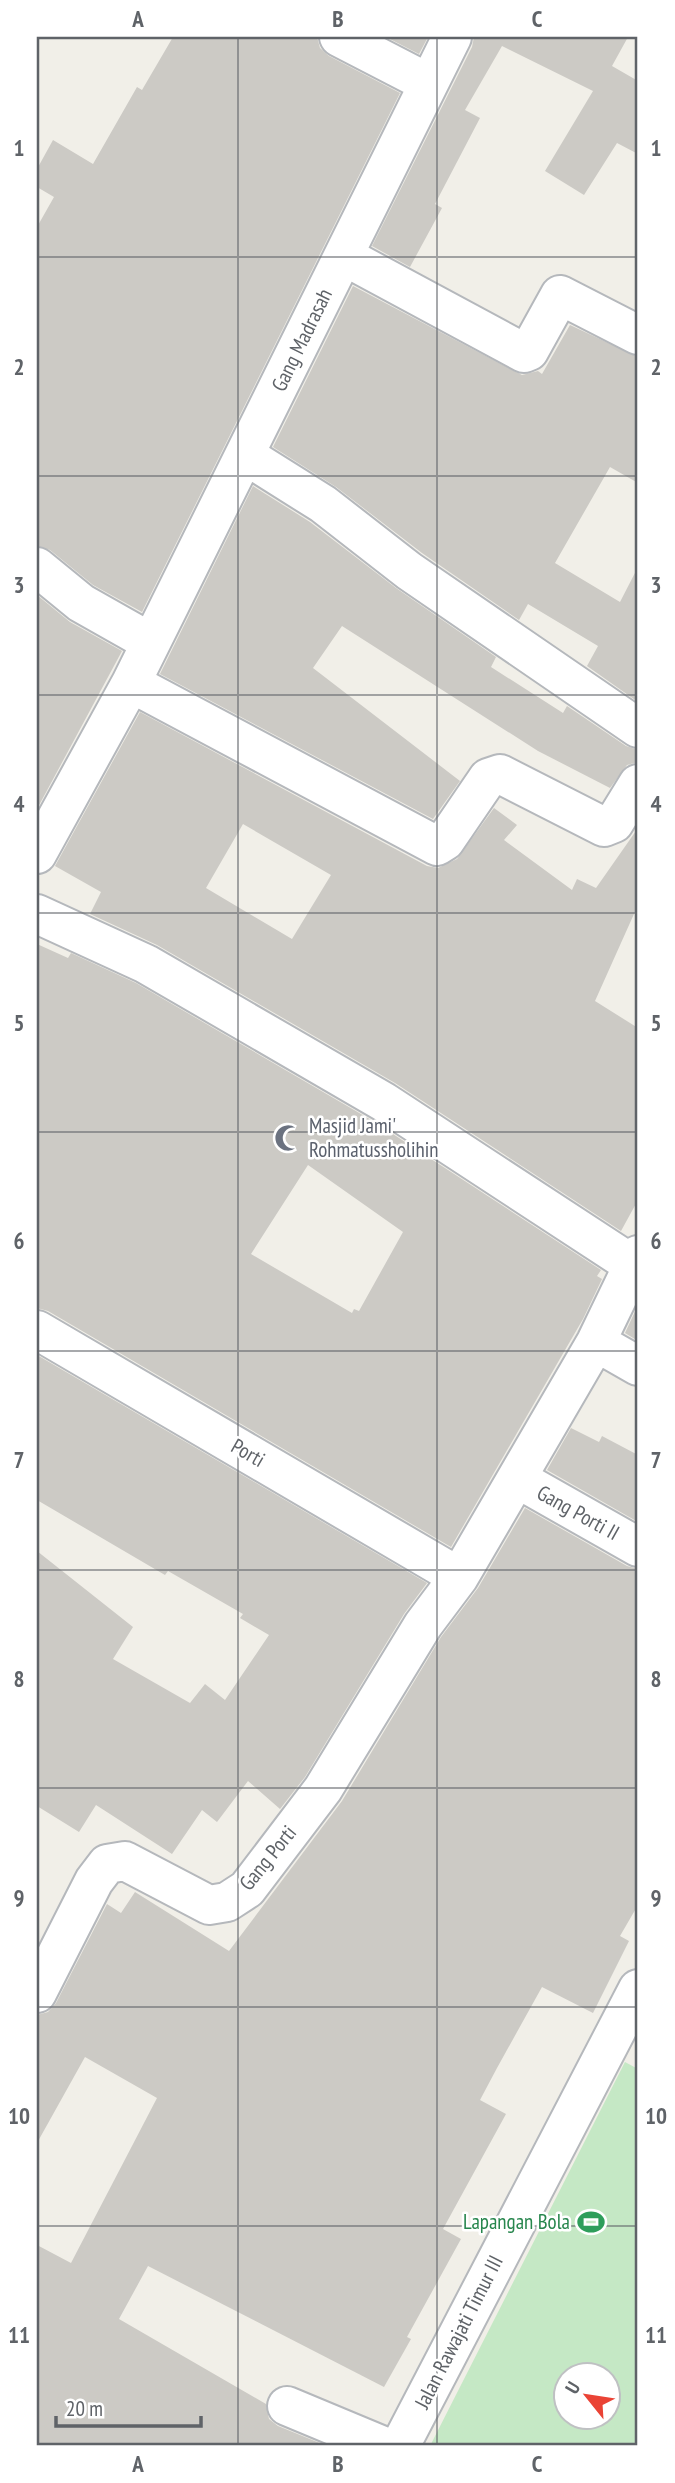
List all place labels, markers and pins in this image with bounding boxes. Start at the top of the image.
place label: Masjid Jami' Rohmatussholihin [309,1112,439,1163]
mosque icon: Masjid Jami' Rohmatussholihin [273,1123,303,1153]
sports icon: Lapangan Bola [576,2207,606,2237]
place label: Lapangan Bola [463,2208,570,2235]

